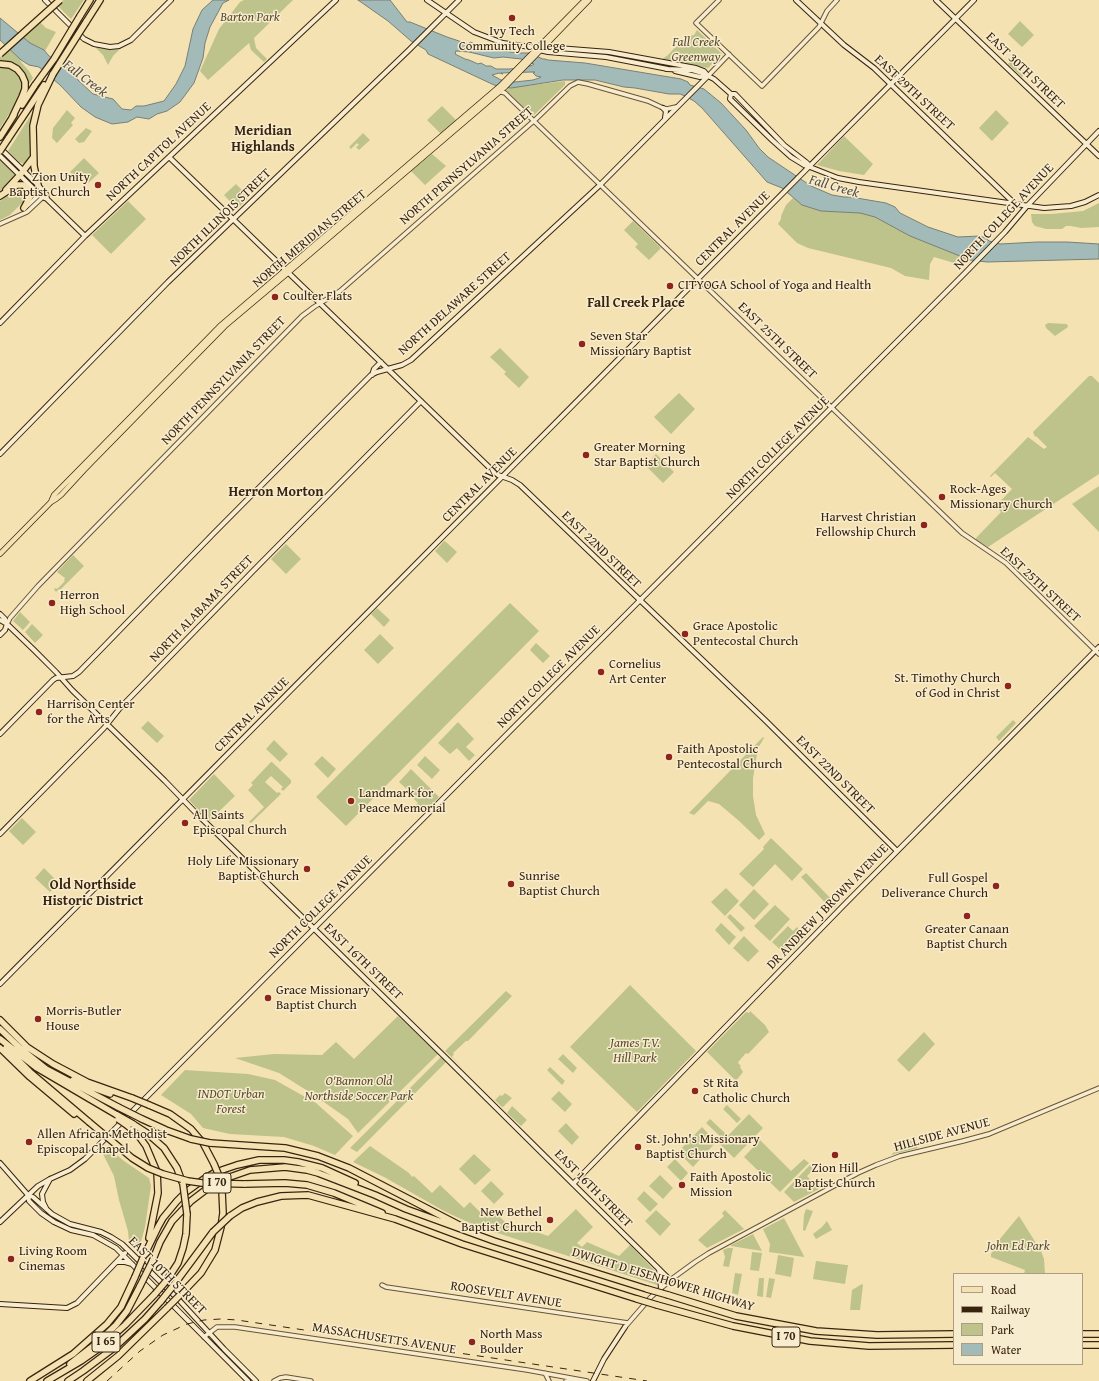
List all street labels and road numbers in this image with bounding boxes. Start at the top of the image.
street label: EAST 30TH STREET [982,29,1068,113]
street label: EAST 29TH STREET [871,52,957,134]
street label: NORTH CAPITOL AVENUE [103,99,215,205]
street label: NORTH PENNSYLVANIA STREET [397,104,537,228]
street label: NORTH COLLEGE AVENUE [951,161,1057,273]
street label: NORTH ILLINOIS STREET [167,166,275,270]
street label: NORTH MERIDIAN STREET [250,187,370,291]
street label: CENTRAL AVENUE [692,188,774,270]
street label: NORTH DELAWARE STREET [395,249,515,359]
street label: EAST 25TH STREET [734,299,820,383]
street label: NORTH PENNSYLVANIA STREET [159,314,289,448]
street label: NORTH COLLEGE AVENUE [723,393,833,503]
street label: CENTRAL AVENUE [439,444,521,526]
street label: EAST 22ND STREET [558,508,644,592]
street label: EAST 25TH STREET [997,544,1083,626]
street label: NORTH ALABAMA STREET [147,552,257,666]
street label: NORTH COLLEGE AVENUE [494,622,604,732]
street label: CENTRAL AVENUE [211,674,293,756]
street label: EAST 22ND STREET [793,733,877,817]
street label: DR ANDREW J BROWN AVENUE [764,841,892,973]
street label: NORTH COLLEGE AVENUE [266,852,376,962]
street label: EAST 16TH STREET [320,920,406,1004]
street label: HILLSIDE AVENUE [892,1115,992,1155]
street label: EAST 16TH STREET [551,1147,635,1231]
road number: I 70 [203,1173,231,1193]
street label: EAST 10TH STREET [125,1234,209,1318]
street label: DWIGHT D EISENHOWER HIGHWAY [570,1245,756,1315]
street label: ROOSEVELT AVENUE [449,1278,563,1312]
street label: MASSACHUSETTS AVENUE [311,1320,457,1358]
road number: I 70 [772,1327,800,1347]
road number: I 65 [92,1332,120,1352]

